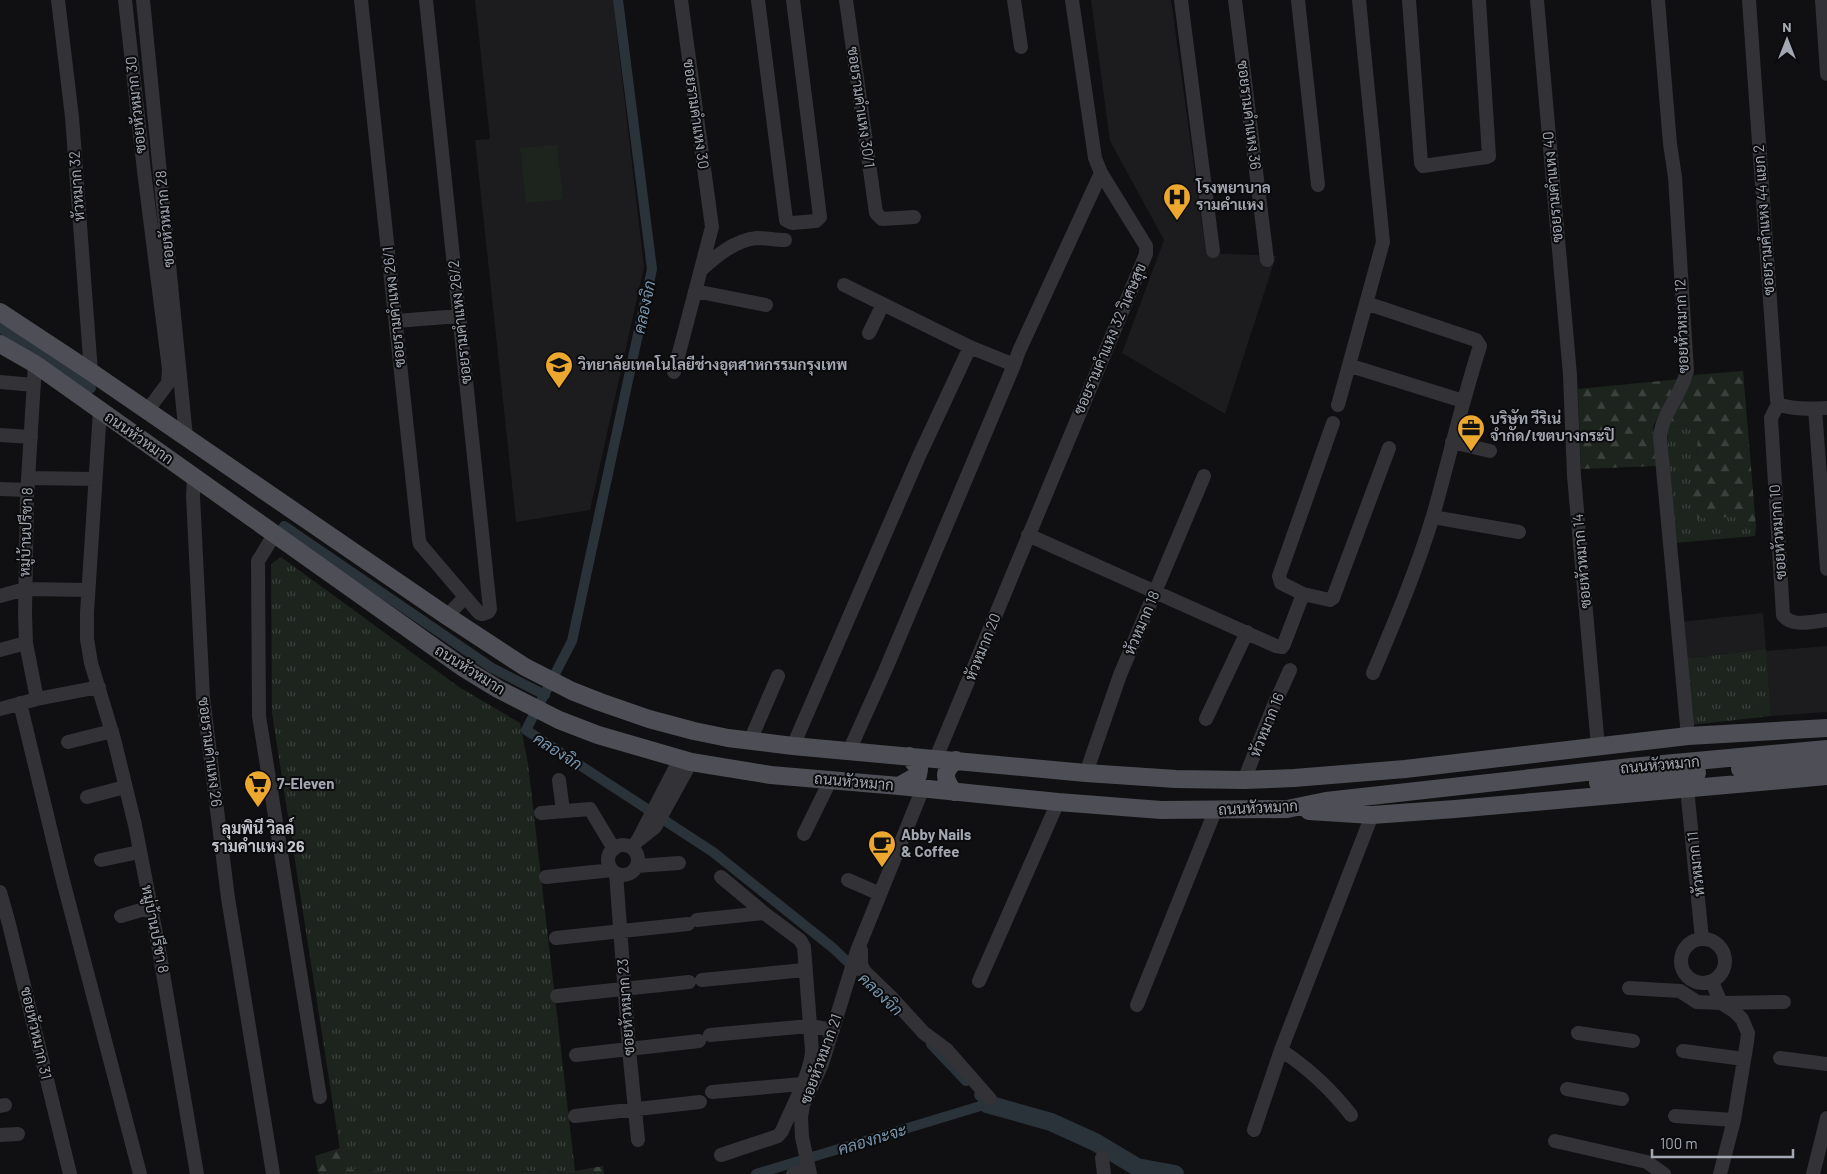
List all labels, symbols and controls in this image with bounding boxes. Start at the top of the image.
north arrow [1762,15,1812,65]
text: N [1782,18,1792,35]
street label: ซอยรามคำแหง 30/1 [845,45,879,169]
street label: ซอยหัวหมาก 30 [121,56,149,155]
street label: ซอยรามคำแหง 30 [680,58,714,170]
street label: ซอยรามคำแหง 36 [1234,59,1266,171]
street label: ซอยรามคำแหง 40 [1538,131,1566,243]
street label: ซอยรามคำแหง 44 แยก 2 [1749,144,1777,296]
street label: หัวหมาก 32 [65,150,87,222]
street label: ซอยหัวหมาก 28 [151,170,177,268]
place label: โรงพยาบาล รามคำแหง [1195,177,1271,213]
hospital icon: โรงพยาบาล รามคำแหง [1162,182,1192,221]
street label: ซอยรามคำแหง 26/1 [378,246,408,369]
street label: ซอยรามคำแหง 26/2 [444,259,474,385]
street label: ซอยรามคำแหง 32 วิเศษสุข [1069,260,1152,418]
street label: ซอยหัวหมาก 12 [1670,278,1692,374]
water label: คลองจิก [629,279,658,335]
school or university icon: วิทยาลัยเทคโนโลยีช่างอุตสาหกรรมกรุงเทพ [544,350,574,389]
place label: วิทยาลัยเทคโนโลยีช่างอุตสาหกรรมกรุงเทพ [577,354,847,376]
street label: ถนนหัวหมาก [102,407,177,467]
place label: บริษัท วีริเน่ จำกัด/เขตบางกระปิ [1490,409,1615,444]
office icon: บริษัท วีริเน่ จำกัด/เขตบางกระปิ [1456,413,1486,452]
street label: ซอยหัวหมาก 10 [1765,484,1789,580]
street label: หมู่บ้านปรีชา 8 [14,487,38,577]
street label: ซอยหัวหมาก 14 [1568,513,1594,609]
street label: หัวหมาก 18 [1120,588,1163,657]
street label: หัวหมาก 20 [960,610,1004,683]
street label: ถนนหัวหมาก [432,640,509,698]
street label: หัวหมาก 16 [1245,690,1287,759]
street label: ซอยรามคำแหง 26 [195,696,227,808]
water label: คลองจิก [531,728,586,773]
street label: ถนนหัวหมาก [1619,752,1700,776]
supermarket icon: 7-Eleven [243,769,273,808]
street label: ถนนหัวหมาก [814,769,895,793]
place label: 7-Eleven [277,774,334,792]
street label: ถนนหัวหมาก [1218,796,1298,818]
district label: ลุมพินี วิลล์ รามคำแหง 26 [212,817,305,855]
place label: Abby Nails & Coffee [901,825,972,860]
cafe icon: Abby Nails & Coffee [867,829,897,868]
street label: หัวหมาก 11 [1683,831,1707,898]
street label: หมู่บ้านปรีชา 8 [137,883,173,975]
street label: ซอยหัวหมาก 23 [613,958,637,1056]
water label: คลองจิก [855,968,907,1019]
street label: ซอยหัวหมาก 31 [18,985,56,1081]
street label: ซอยหัวหมาก 21 [795,1011,845,1106]
water label: คลองกะจะ [835,1119,909,1158]
scale bar [1652,1126,1793,1158]
text: 100 m [1660,1134,1698,1152]

